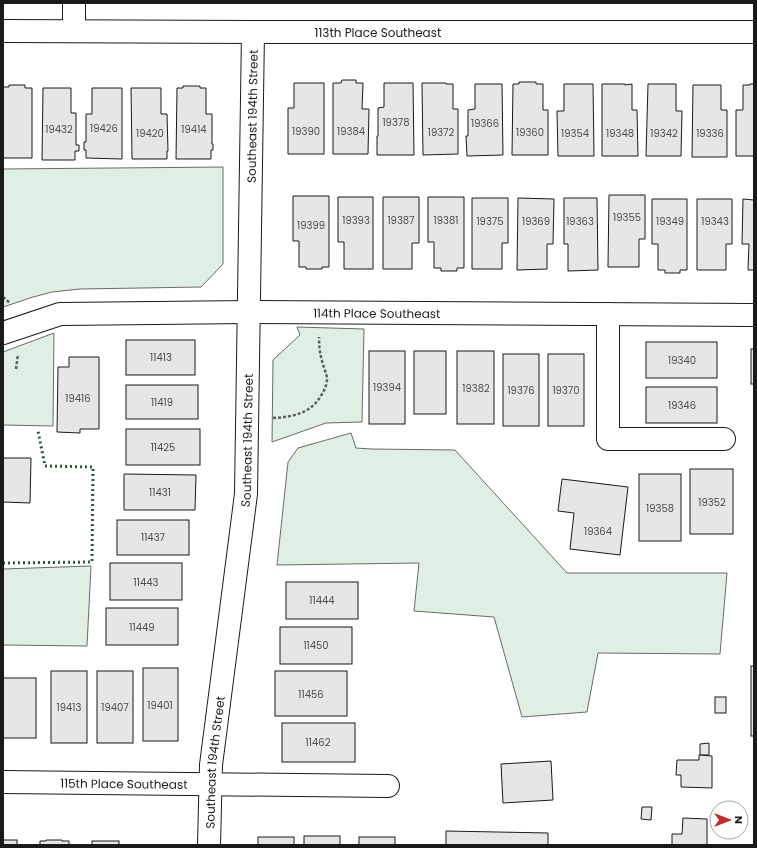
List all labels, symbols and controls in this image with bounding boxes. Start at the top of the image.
street label: 113th Place Southeast [315,24,441,41]
street label: Southeast 194th Street [242,50,261,183]
house number: 19378 [382,115,410,130]
house number: 19366 [471,116,499,131]
house number: 19426 [90,121,118,136]
house number: 19432 [45,122,73,137]
house number: 19414 [181,122,207,137]
house number: 19390 [292,124,320,139]
house number: 19384 [337,124,365,139]
house number: 19372 [428,125,455,140]
house number: 19360 [516,125,544,140]
house number: 19420 [136,126,164,141]
house number: 19354 [561,126,589,141]
house number: 19348 [606,126,634,141]
house number: 19342 [650,126,678,141]
house number: 19336 [696,126,724,141]
house number: 19355 [613,210,641,225]
house number: 19393 [342,213,370,228]
house number: 19387 [387,213,415,228]
house number: 19381 [434,213,458,228]
house number: 19375 [476,214,504,229]
house number: 19369 [522,214,550,229]
house number: 19363 [566,214,594,229]
house number: 19349 [656,214,684,229]
house number: 19343 [701,214,729,229]
house number: 19399 [297,218,325,233]
street label: 114th Place Southeast [313,304,441,322]
house number: 11413 [150,350,172,365]
house number: 19340 [668,353,696,368]
street label: Southeast 194th Street [236,373,256,508]
house number: 19394 [373,380,401,395]
house number: 19382 [462,381,490,396]
house number: 19376 [507,383,535,398]
house number: 19370 [552,383,580,398]
house number: 19416 [65,391,91,406]
house number: 11419 [151,395,173,410]
house number: 19346 [668,398,696,413]
house number: 11425 [151,440,175,455]
house number: 11431 [149,485,171,500]
house number: 19352 [698,495,726,510]
house number: 19358 [646,501,674,516]
house number: 19364 [584,524,612,539]
house number: 11437 [141,530,166,545]
house number: 11443 [134,575,159,590]
house number: 11444 [309,593,335,608]
house number: 11449 [129,620,155,635]
house number: 11450 [303,638,329,653]
house number: 11456 [298,687,324,702]
street label: Southeast 194th Street [201,695,228,829]
house number: 19401 [147,698,173,713]
house number: 19413 [57,700,82,715]
house number: 19407 [101,700,129,715]
house number: 11462 [306,735,331,750]
street label: 115th Place Southeast [60,774,188,792]
north arrow [709,800,749,840]
text: N [731,816,747,824]

